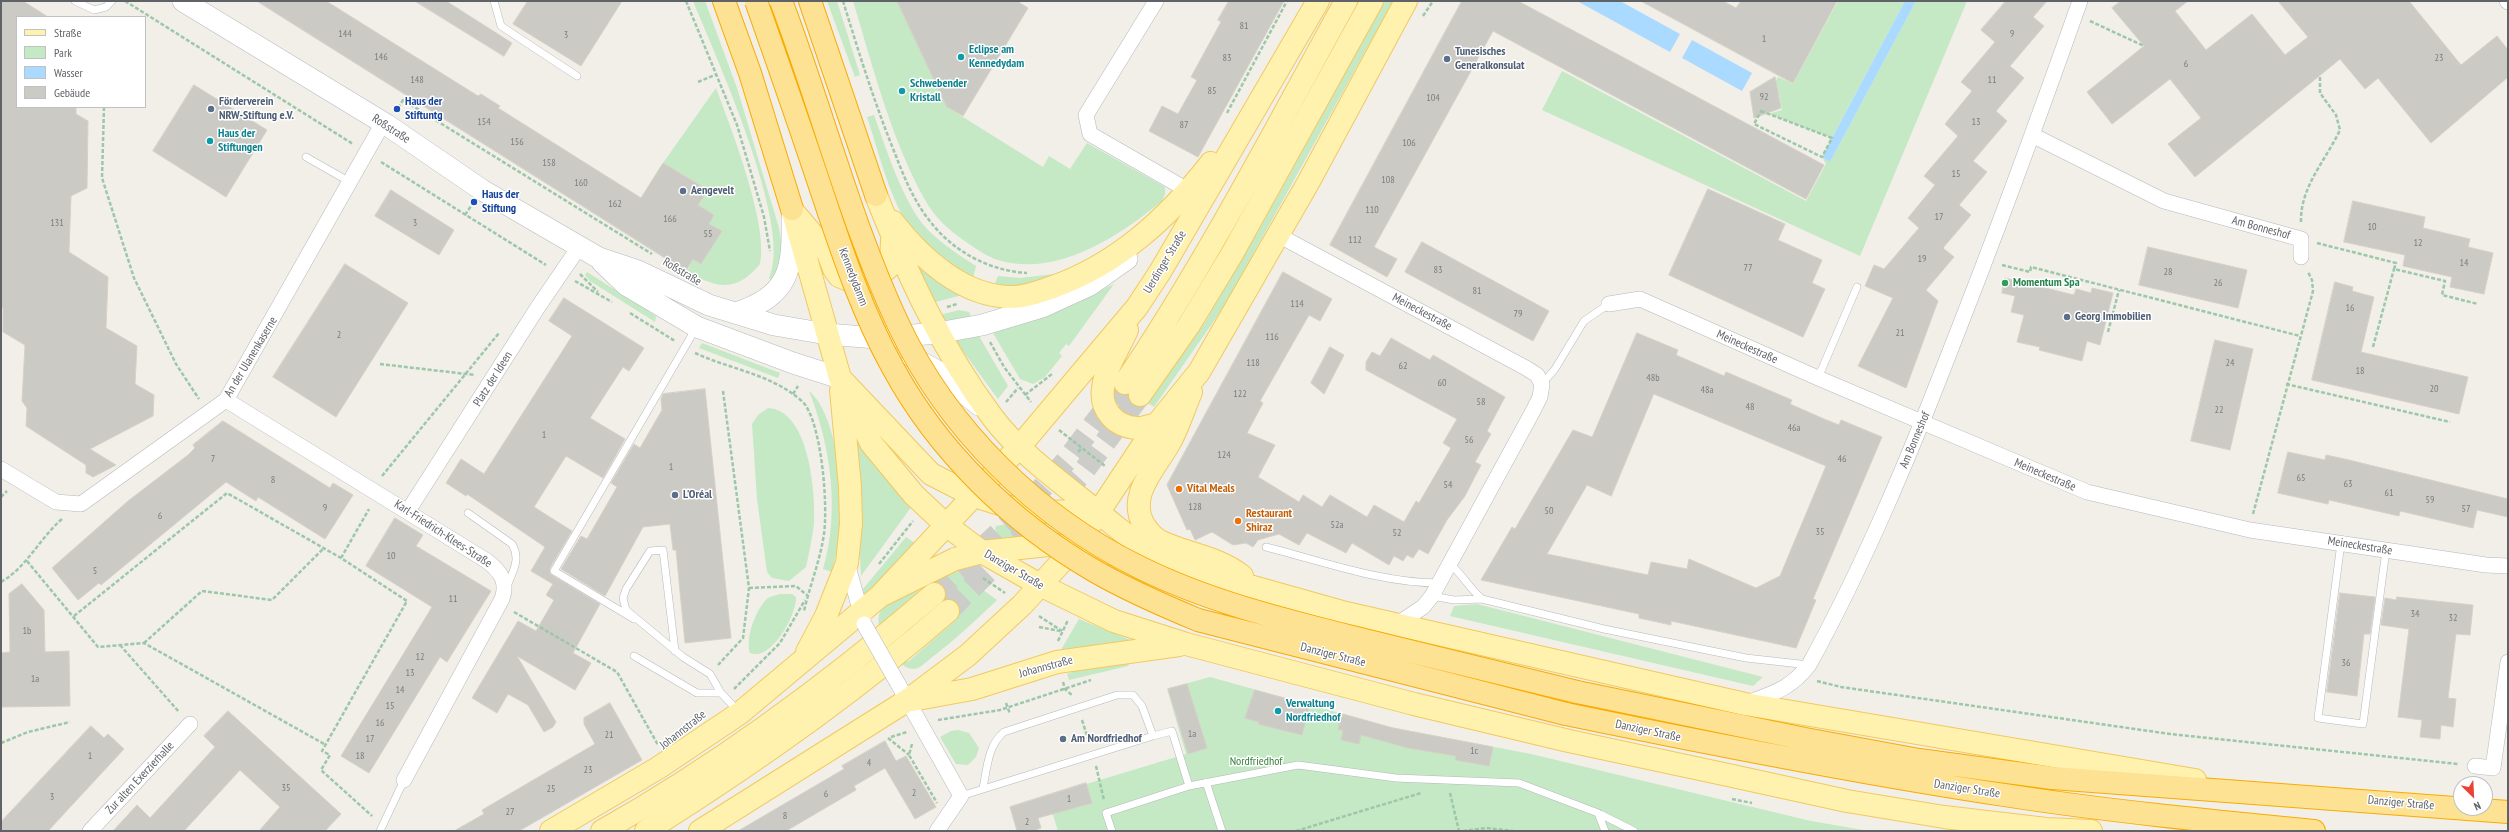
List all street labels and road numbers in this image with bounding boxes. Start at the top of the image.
street label: Roßstraße [369,111,413,147]
street label: Am Bonneshof [2230,213,2292,243]
street label: Uerdinger Straße [1141,228,1189,296]
street label: Kennedydamm [835,246,871,308]
street label: Roßstraße [660,255,704,289]
street label: Meineckestraße [1390,290,1454,334]
street label: An der Ulanenkaserne [221,314,281,400]
street label: Meineckestraße [1714,327,1780,367]
street label: Platz der Ideen [470,349,516,409]
street label: Am Bonneshof [1897,410,1933,470]
street label: Meineckestraße [2012,456,2078,494]
street label: Karl-Friedrich-Klees-Straße [392,497,494,571]
street label: Meineckestraße [2327,534,2393,558]
street label: Danziger Straße [982,547,1046,593]
street label: Danziger Straße [1299,640,1367,670]
street label: Johannstraße [1018,653,1074,681]
street label: Johannstraße [657,707,709,753]
street label: Danziger Straße [1614,717,1682,745]
street label: Zur alten Exerzierhalle [103,739,177,817]
street label: Danziger Straße [1933,777,2001,801]
street label: Danziger Straße [2367,793,2435,813]

